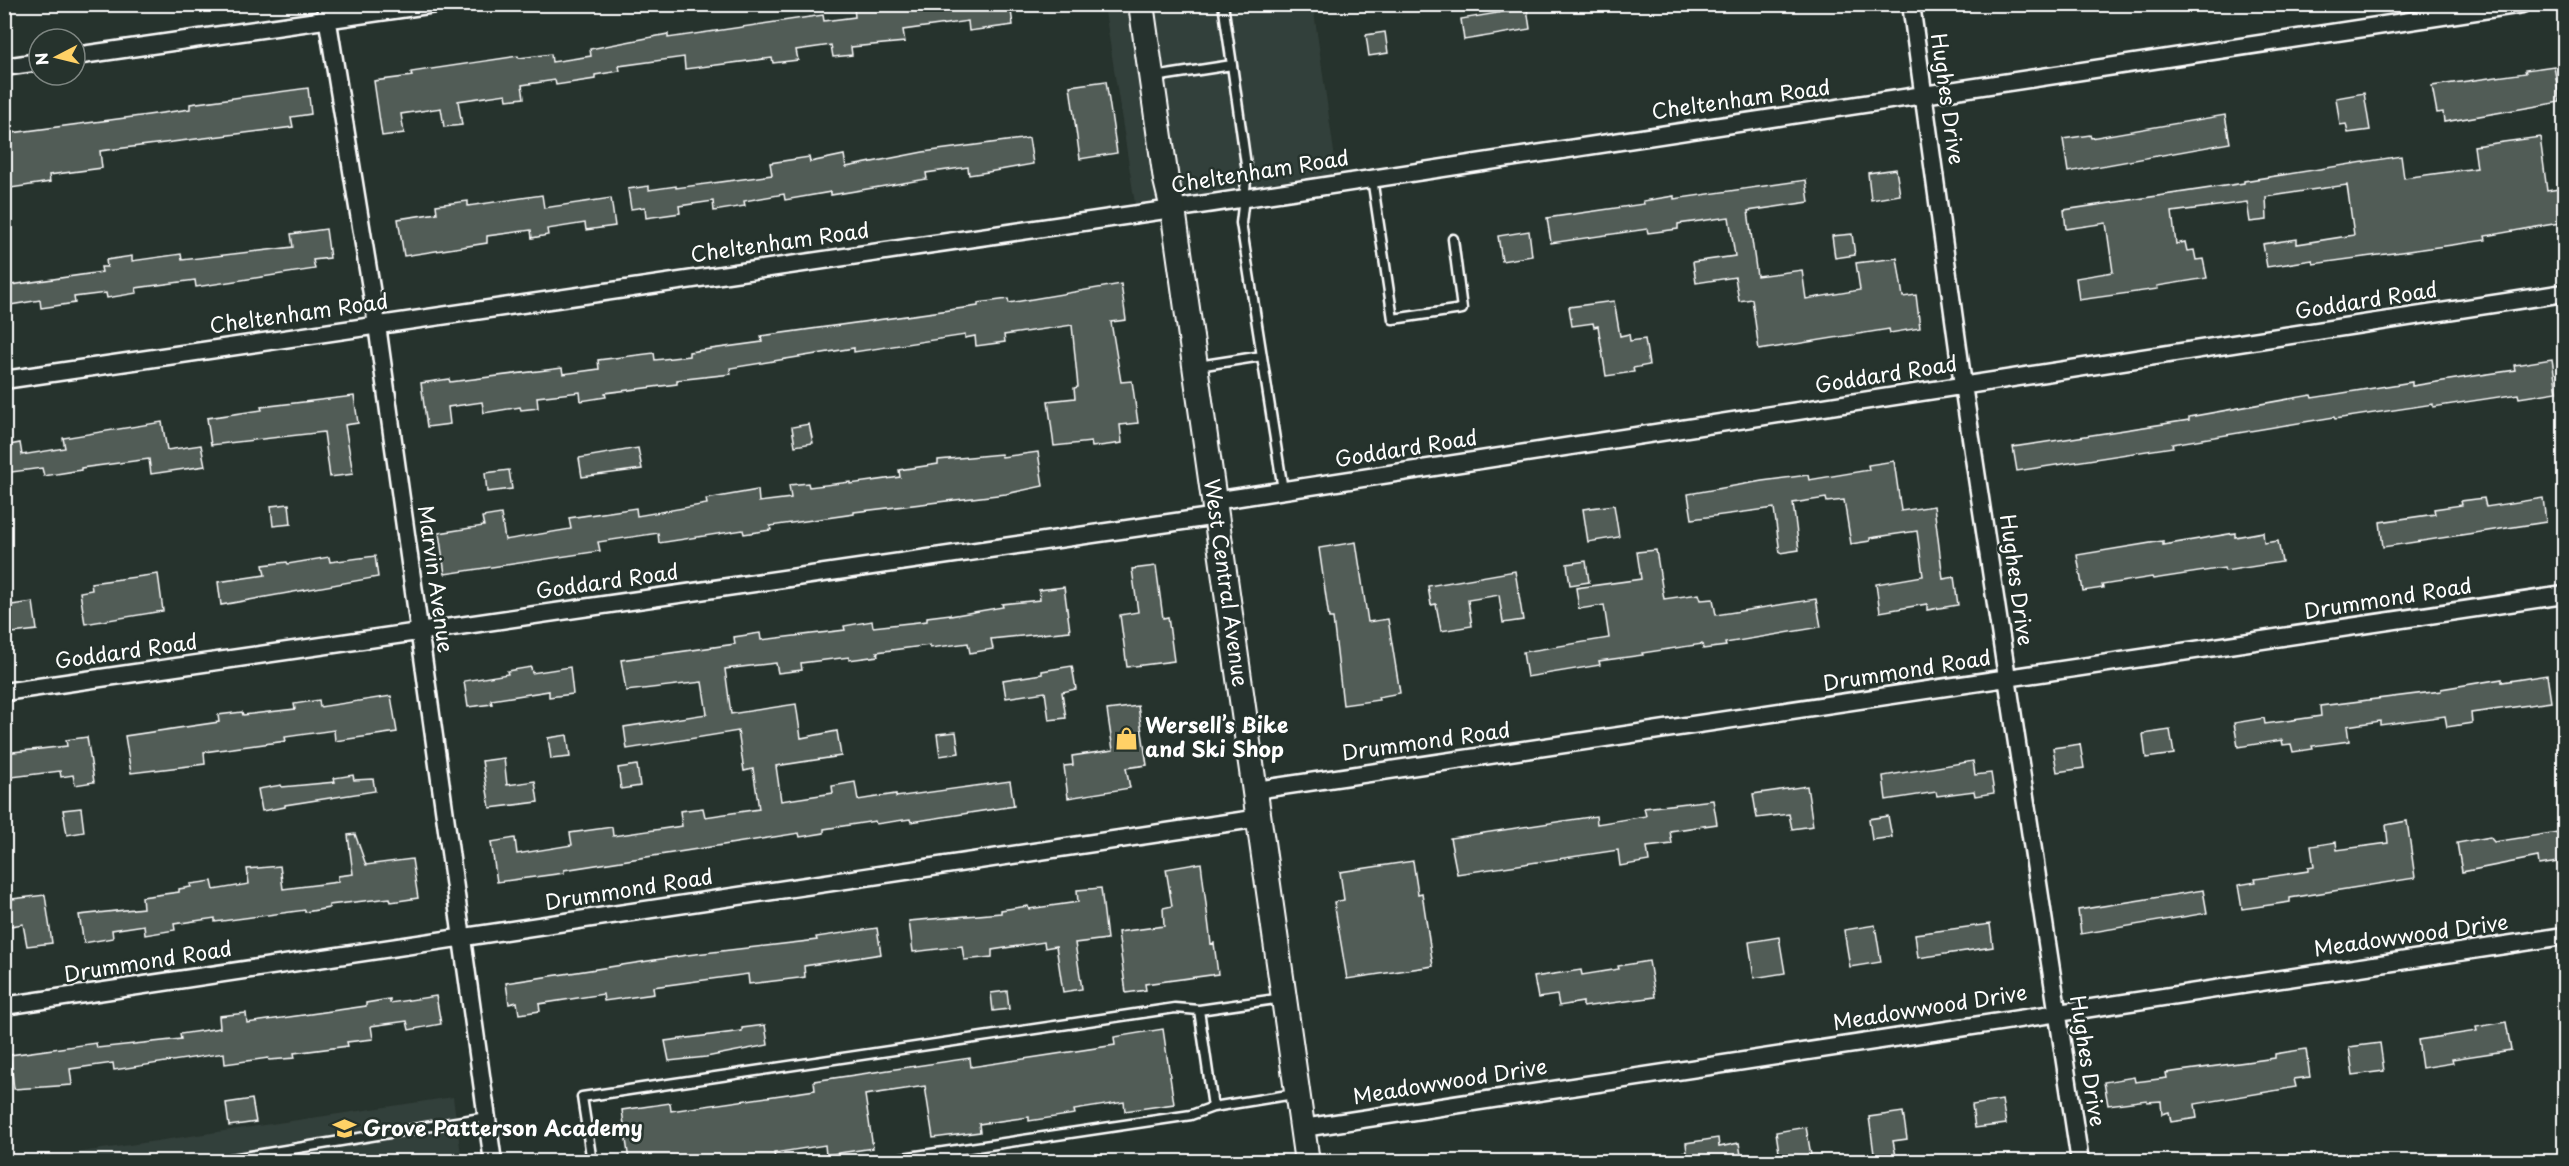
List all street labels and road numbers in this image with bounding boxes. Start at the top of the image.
street label: Hughes Drive [1924,31,1974,166]
street label: Cheltenham Road [1649,70,1832,126]
street label: Cheltenham Road [1168,140,1351,200]
street label: Cheltenham Road [688,213,871,269]
street label: Goddard Road [2292,272,2439,326]
street label: Cheltenham Road [207,284,390,340]
street label: Goddard Road [1812,346,1959,400]
street label: Goddard Road [1332,420,1479,474]
street label: West Central Avenue [1197,476,1258,688]
street label: Marvin Avenue [411,503,463,655]
street label: Hughes Drive [1993,512,2043,647]
street label: Goddard Road [533,554,680,606]
street label: Drummond Road [2301,568,2474,626]
street label: Goddard Road [52,624,199,676]
street label: Drummond Road [1820,640,1993,698]
street label: Drummond Road [1339,712,1512,768]
street label: Drummond Road [542,859,715,917]
street label: Meadowwood Drive [2311,905,2510,964]
street label: Drummond Road [61,931,234,989]
street label: Meadowwood Drive [1830,975,2029,1037]
street label: Hughes Drive [2063,993,2115,1129]
street label: Meadowwood Drive [1350,1049,1549,1111]

